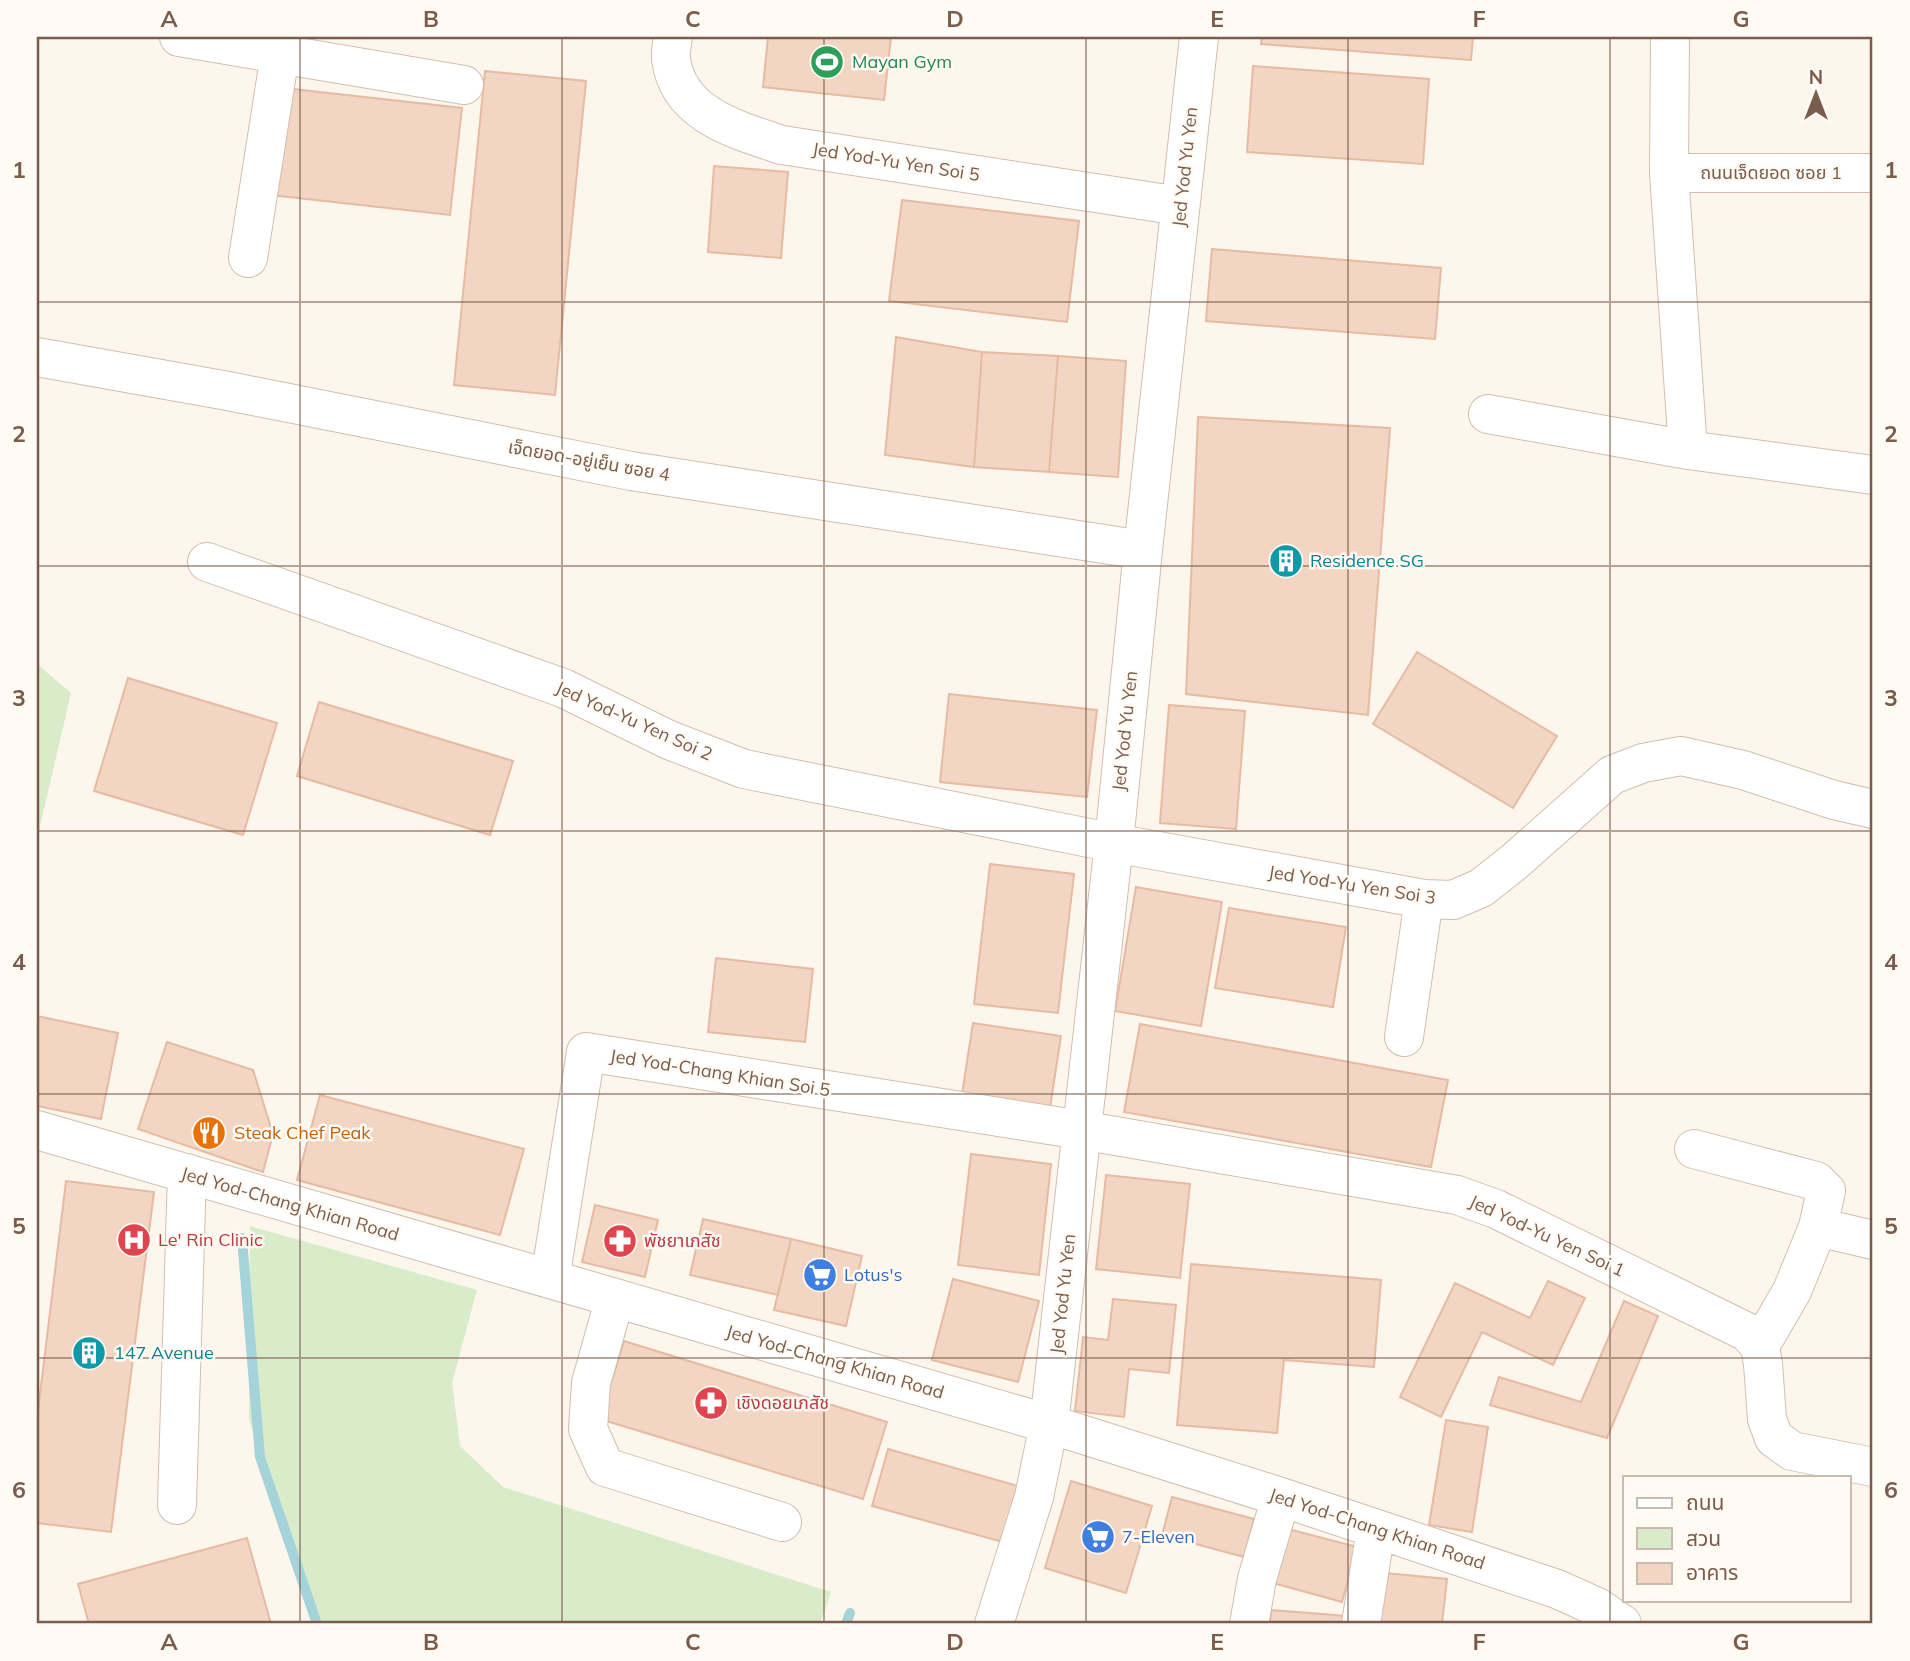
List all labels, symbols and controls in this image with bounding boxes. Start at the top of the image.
text: A [160,4,178,33]
text: B [423,4,439,33]
text: C [685,4,701,33]
text: D [946,4,964,33]
text: E [1210,4,1224,33]
text: F [1472,4,1486,33]
text: G [1732,4,1750,33]
sports icon: Mayan Gym [808,43,846,81]
place label: Mayan Gym [852,50,952,73]
north arrow [1780,60,1850,130]
text: N [1809,65,1823,89]
street label: Jed Yod Yu Yen [1167,106,1202,228]
street label: Jed Yod-Yu Yen Soi 5 [811,137,982,186]
text: 1 [12,155,26,184]
text: 1 [1884,155,1898,184]
street label: ถนนเจ็ดยอด ซอย 1 [1700,161,1842,184]
text: 2 [12,419,26,448]
text: 2 [1884,419,1898,448]
street label: เจ็ดยอด-อยู่เย็น ซอย 4 [506,435,672,487]
building icon: Residence SG [1267,542,1305,580]
place label: Residence SG [1310,549,1424,572]
street label: Jed Yod Yu Yen [1107,670,1142,792]
street label: Jed Yod-Yu Yen Soi 2 [552,676,716,765]
text: 3 [12,683,26,712]
text: 3 [1884,683,1898,712]
street label: Jed Yod-Yu Yen Soi 3 [1267,860,1437,909]
text: 4 [12,947,26,976]
text: 4 [1884,947,1898,976]
street label: Jed Yod-Chang Khian Soi 5 [608,1044,832,1101]
restaurant icon: Steak Chef Peak [190,1114,228,1152]
place label: Steak Chef Peak [234,1121,371,1144]
street label: Jed Yod-Chang Khian Road [178,1161,402,1246]
street label: Jed Yod-Yu Yen Soi 1 [1466,1189,1629,1282]
text: 5 [12,1211,26,1240]
text: 5 [1884,1211,1898,1240]
hospital icon: Le' Rin Clinic [115,1221,153,1259]
pharmacy icon: พัชยาเภสัช [601,1222,639,1260]
place label: Le' Rin Clinic [158,1228,263,1251]
place label: พัชยาเภสัช [644,1229,721,1252]
street label: Jed Yod Yu Yen [1045,1233,1080,1355]
supermarket icon: Lotus's [801,1256,839,1294]
place label: Lotus's [844,1263,902,1286]
street label: Jed Yod-Chang Khian Road [723,1319,947,1404]
building icon: 147 Avenue [70,1334,108,1372]
place label: 147 Avenue [114,1341,214,1364]
pharmacy icon: เชิงดอยเภสัช [692,1384,730,1422]
place label: เชิงดอยเภสัช [736,1391,829,1414]
text: 6 [12,1475,26,1504]
text: 6 [1884,1475,1898,1504]
legend [1623,1476,1850,1602]
street label: Jed Yod-Chang Khian Road [1266,1483,1488,1574]
text: ถนน [1686,1489,1724,1515]
supermarket icon: 7-Eleven [1079,1518,1117,1556]
place label: 7-Eleven [1122,1525,1195,1548]
text: สวน [1686,1525,1721,1551]
text: อาคาร [1686,1559,1738,1585]
text: A [160,1627,178,1656]
text: B [423,1627,439,1656]
text: C [685,1627,701,1656]
text: D [946,1627,964,1656]
text: E [1210,1627,1224,1656]
text: F [1472,1627,1486,1656]
text: G [1732,1627,1750,1656]

